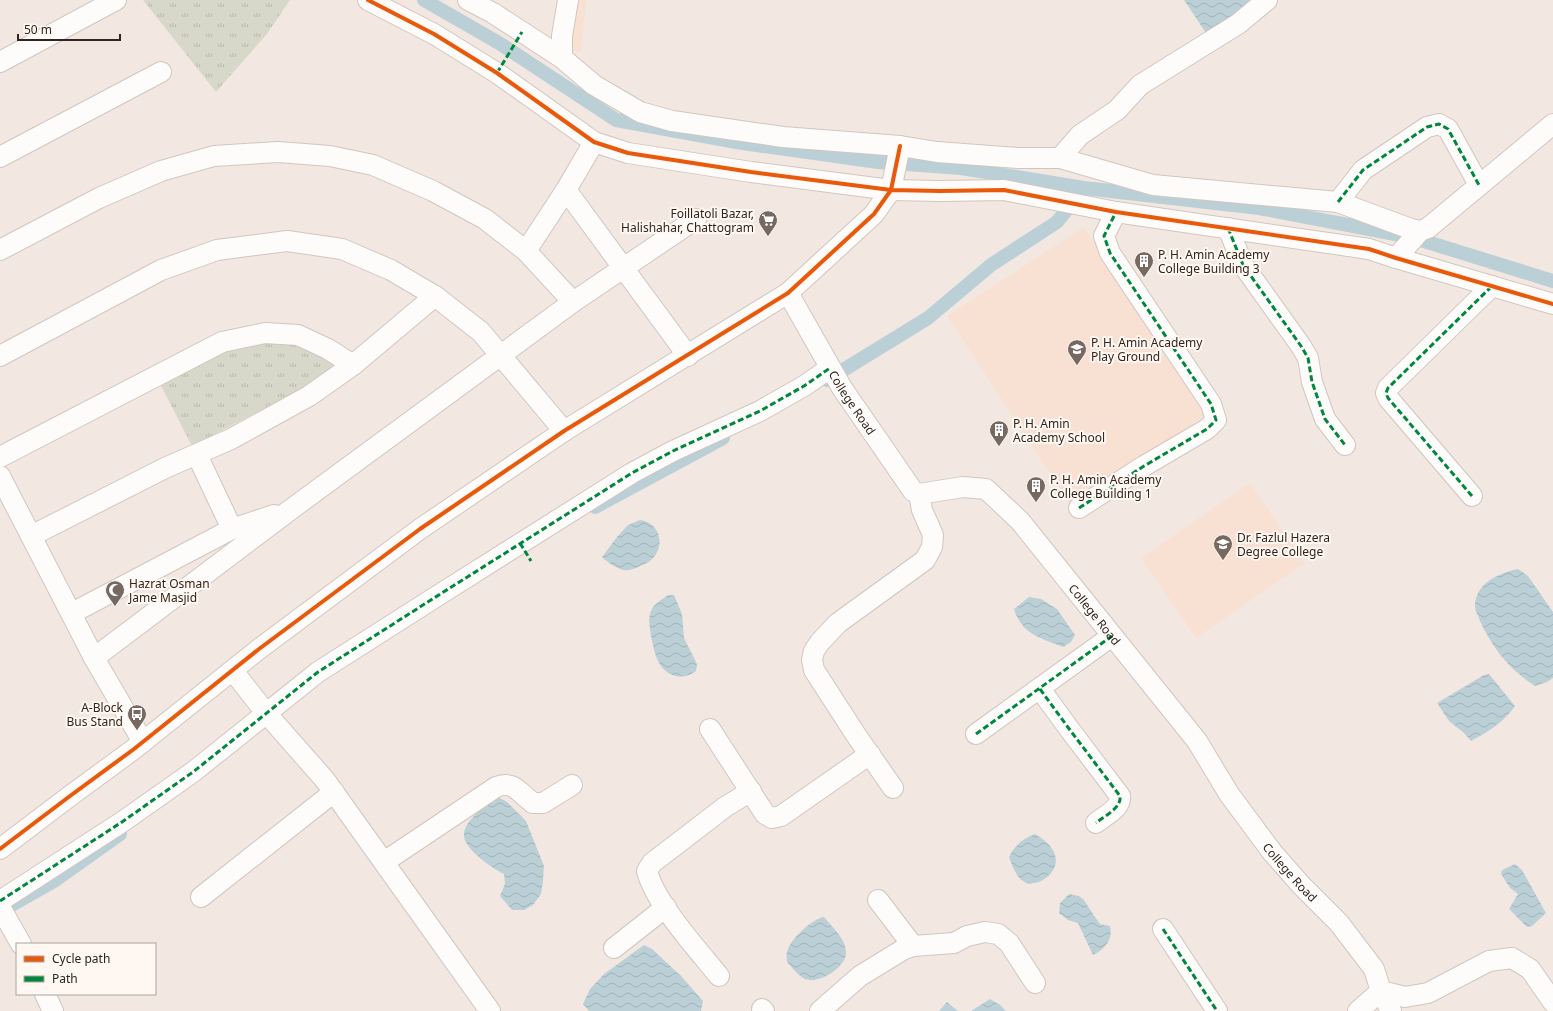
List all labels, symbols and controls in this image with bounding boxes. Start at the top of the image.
scale bar [18,16,120,42]
text: 50 m [24,21,52,38]
place label: Foillatoli Bazar, Halishahar, Chattogram [621,205,754,236]
supermarket icon: Foillatoli Bazar, Halishahar, Chattogram [757,209,779,237]
place label: P. H. Amin Academy College Building 3 [1158,246,1270,277]
building icon: P. H. Amin Academy College Building 3 [1133,250,1155,278]
place label: P. H. Amin Academy Play Ground [1091,334,1203,365]
school or university icon: P. H. Amin Academy Play Ground [1066,338,1088,366]
street label: College Road [825,367,880,438]
place label: P. H. Amin Academy School [1013,415,1105,446]
building icon: P. H. Amin Academy School [988,419,1010,447]
place label: P. H. Amin Academy College Building 1 [1050,471,1162,502]
building icon: P. H. Amin Academy College Building 1 [1025,475,1047,503]
place label: Dr. Fazlul Hazera Degree College [1237,529,1330,560]
school or university icon: Dr. Fazlul Hazera Degree College [1212,533,1234,561]
place label: Hazrat Osman Jame Masjid [128,575,210,606]
mosque icon: Hazrat Osman Jame Masjid [104,579,126,607]
street label: College Road [1065,580,1125,648]
place label: A-Block Bus Stand [66,699,124,730]
bus stop icon: A-Block Bus Stand [126,703,148,731]
street label: College Road [1259,839,1321,905]
legend [16,943,156,995]
text: Cycle path [52,950,110,967]
text: Path [52,970,78,987]

